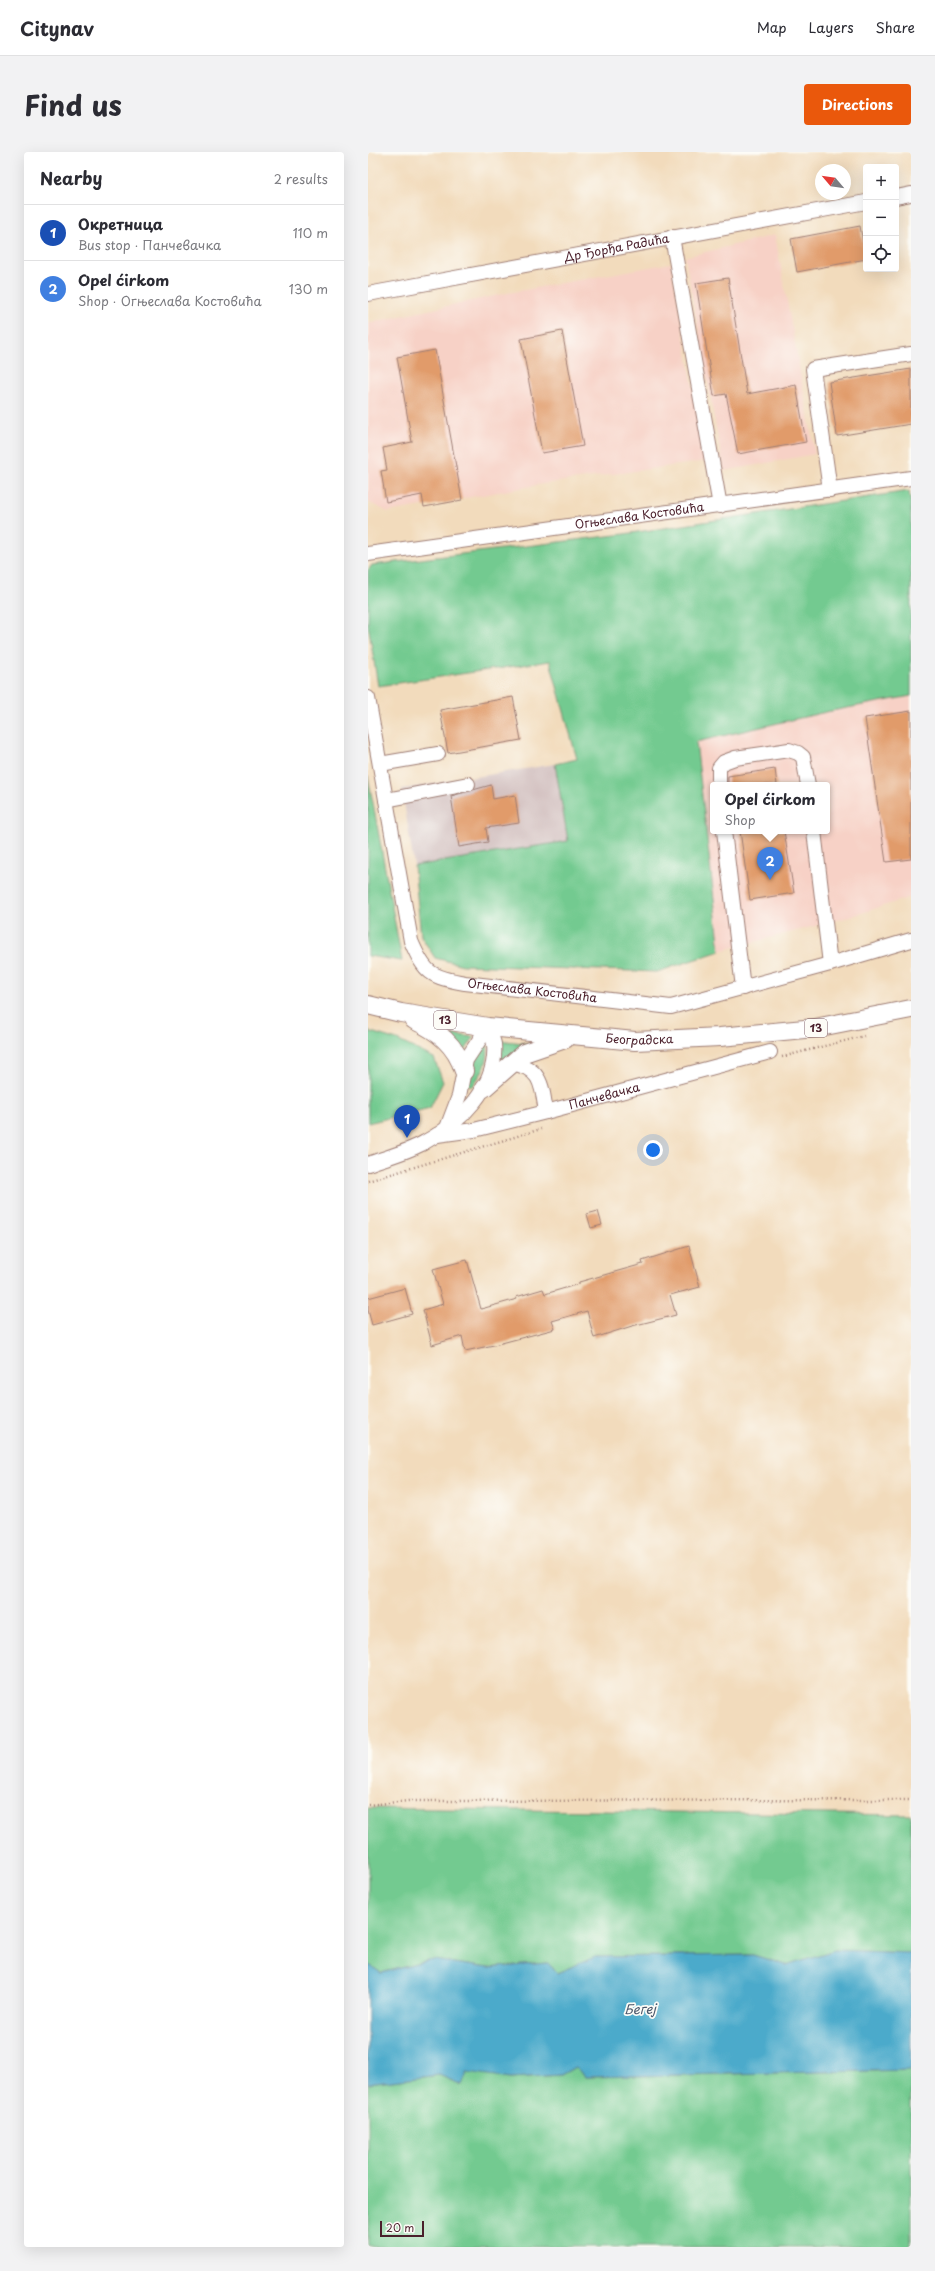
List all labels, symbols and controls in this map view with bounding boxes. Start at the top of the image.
text: Citynav [20,14,94,42]
text: Map [757,17,787,38]
text: Layers [809,17,854,38]
text: Share [876,17,915,38]
text: Find us [24,83,122,126]
button: Directions [804,84,911,125]
north arrow [815,164,851,200]
map controls [863,164,899,272]
button: + [863,164,899,200]
text: Nearby [40,165,102,191]
text: 2 results [274,169,328,188]
button: − [863,200,899,236]
text: Окретница [78,212,163,235]
text: 1 [50,223,56,242]
text: 110 m [293,223,328,242]
street label: Др Ђорђа Радића [562,228,671,266]
text: Bus stop · Панчевачка [78,235,221,254]
button: locate [863,236,899,272]
text: Opel ćirkom [78,268,169,291]
text: 2 [48,279,58,298]
text: 130 m [289,279,328,298]
text: Shop · Огњеслава Костовића [78,291,262,310]
street label: Огњеслава Костовића [573,497,705,533]
popup [710,782,830,834]
text: Opel ćirkom [724,787,816,810]
text: Shop [724,810,756,829]
pin: 2 [757,847,783,880]
street label: Огњеслава Костовића [467,973,598,1006]
road number: 13 [434,1011,456,1029]
road number: 13 [805,1019,827,1037]
street label: Београдска [605,1028,674,1049]
street label: Панчевачка [567,1077,642,1113]
pin: 1 [394,1105,420,1138]
your location [643,1140,663,1160]
water label: Бегеј [624,1999,658,2018]
scale bar [380,2219,424,2238]
text: 20 m [386,2219,414,2236]

